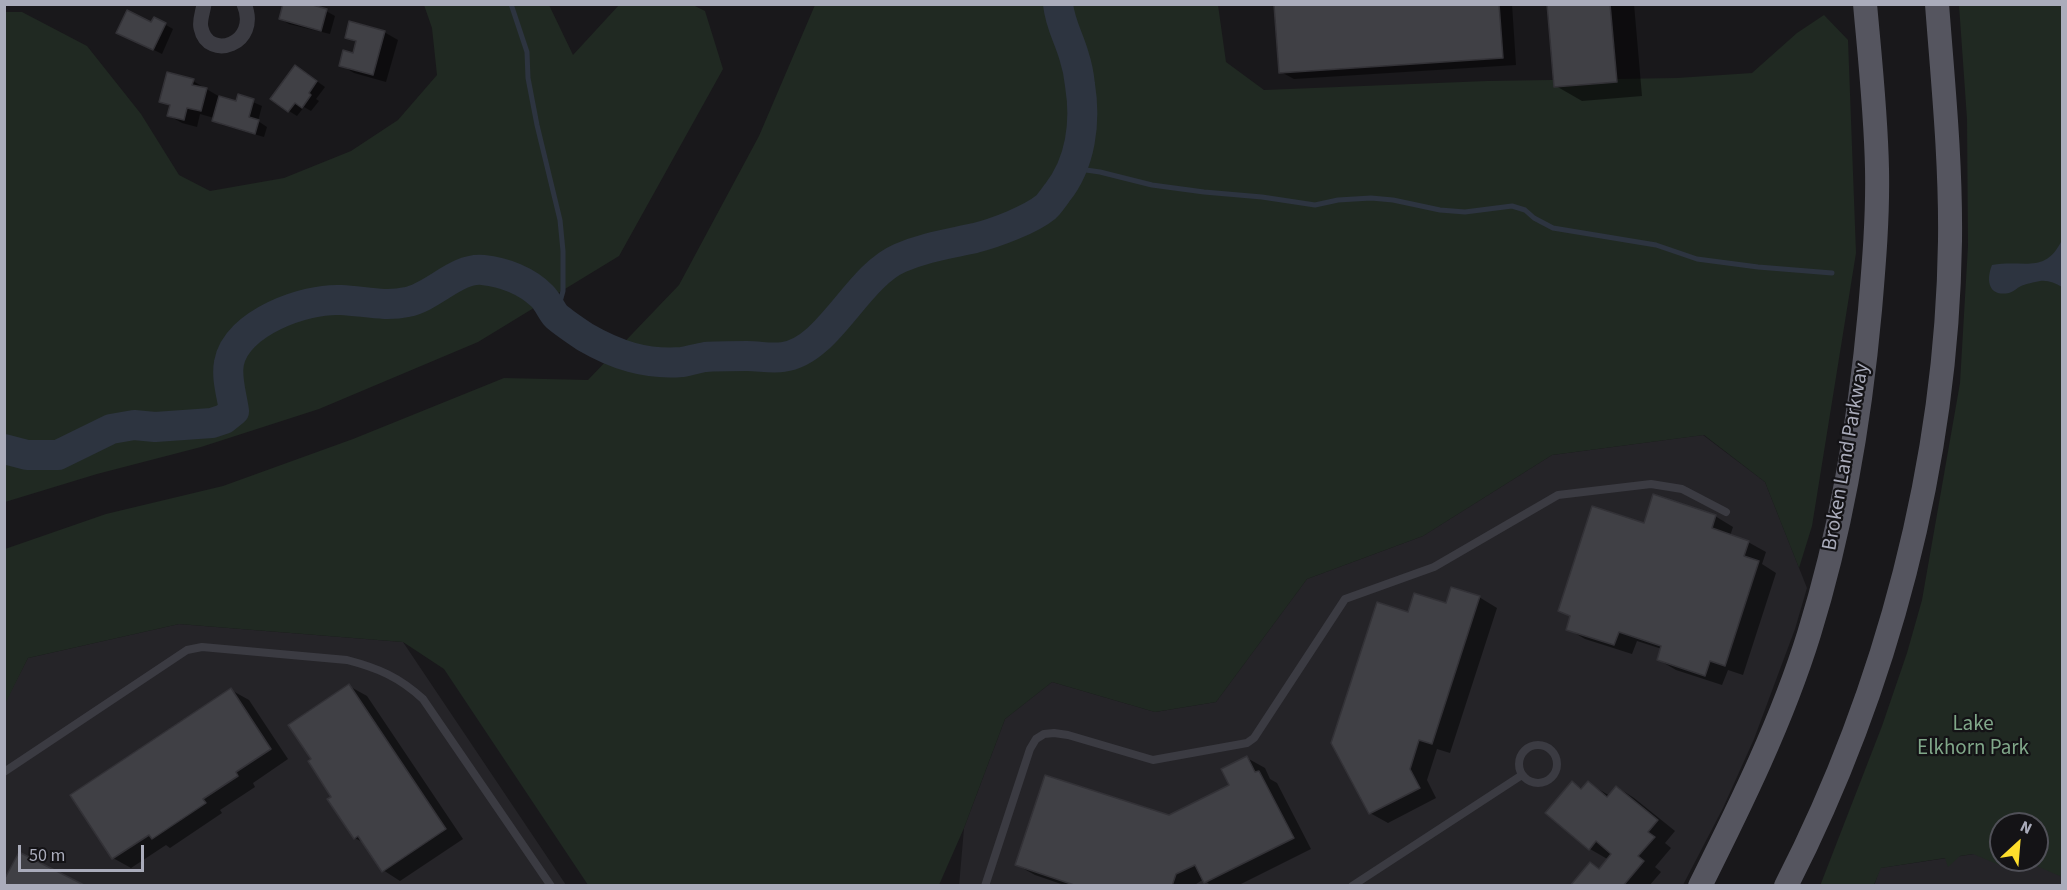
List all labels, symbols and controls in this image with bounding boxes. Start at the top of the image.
street label: Broken Land Parkway [1818,361,1876,553]
park label: Lake Elkhorn Park [1917,712,2029,762]
north arrow [1989,812,2049,872]
text: N [2016,815,2036,840]
scale bar [21,833,147,871]
text: 50 m [29,843,65,868]

